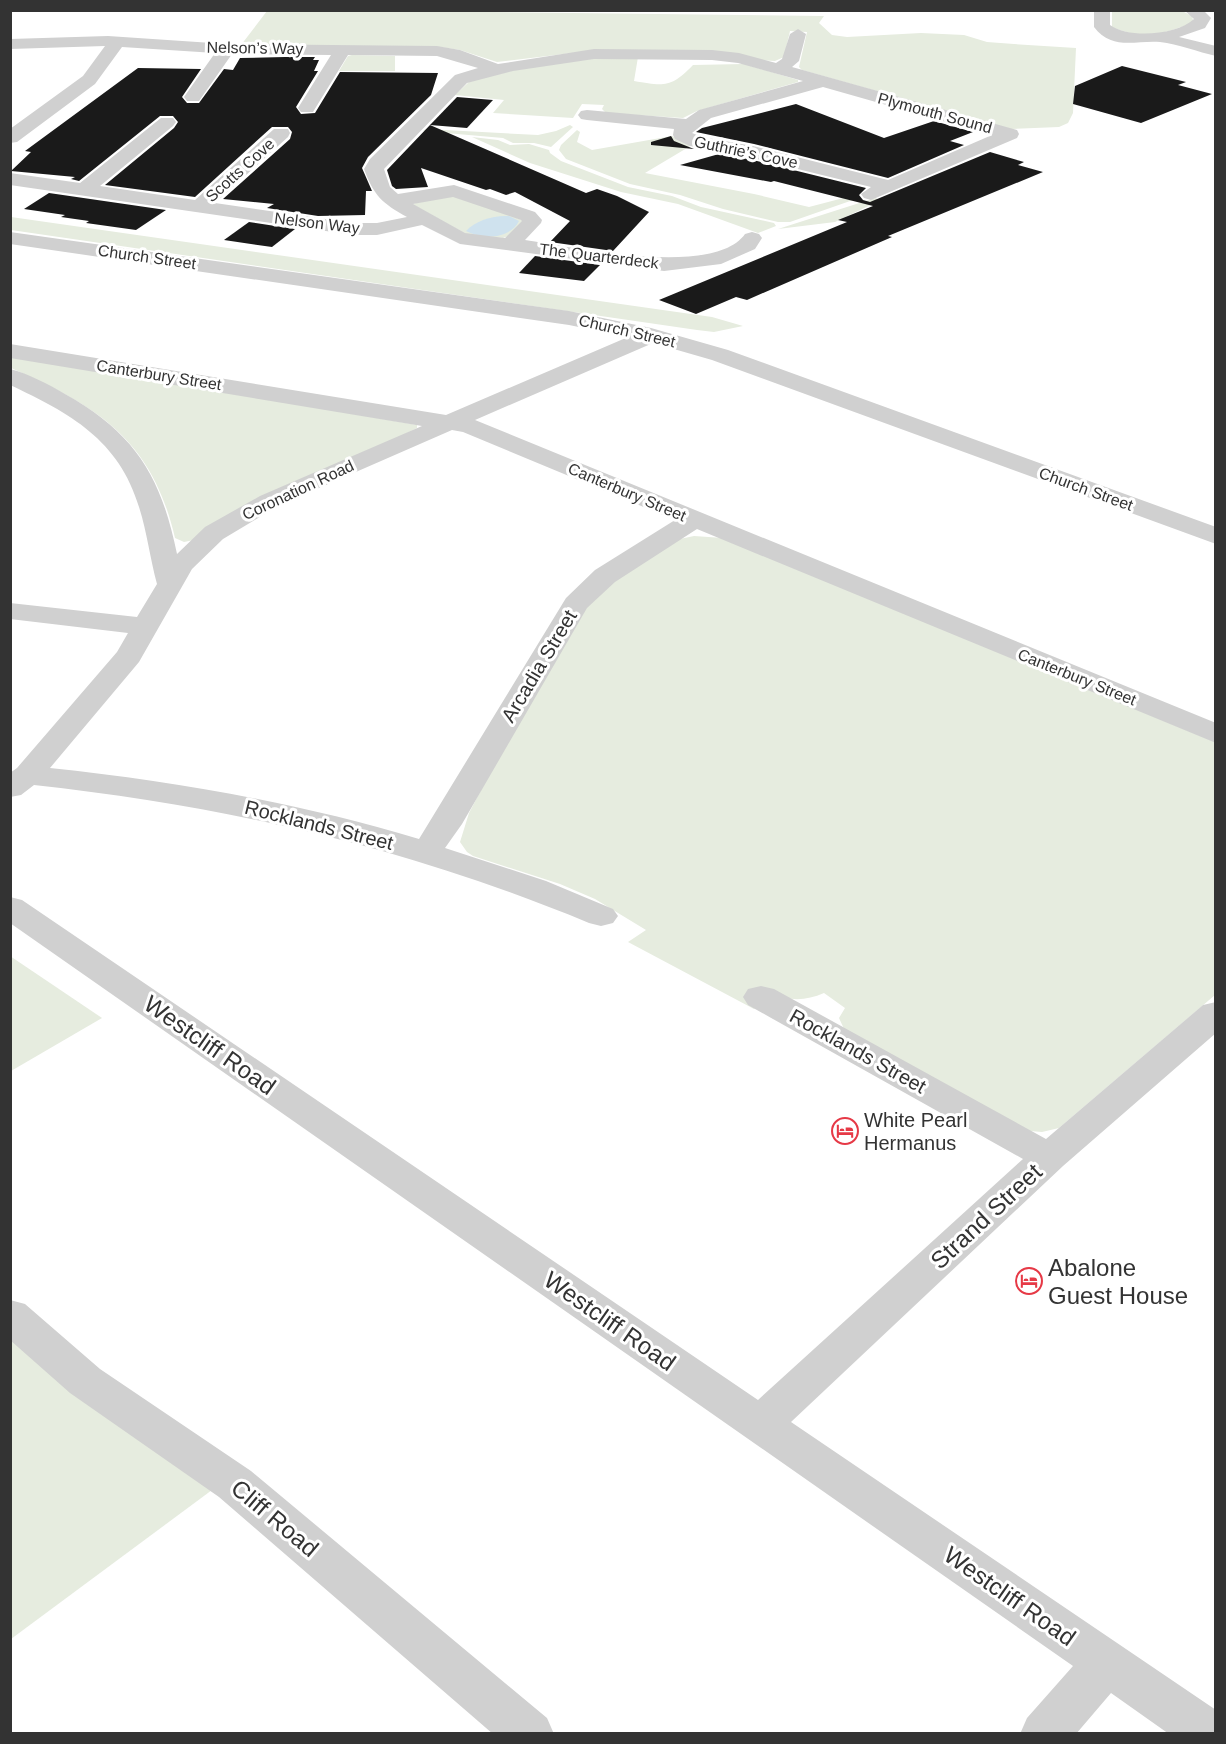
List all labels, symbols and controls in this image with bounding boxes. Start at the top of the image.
street label: Nelson’s Way [206,39,304,57]
street label: Plymouth Sound [876,90,994,136]
street label: Guthrie’s Cove [693,133,799,171]
street label: Scotts Cove [202,135,278,205]
street label: Nelson Way [273,209,361,237]
street label: The Quarterdeck [538,240,661,272]
street label: Church Street [97,242,198,272]
street label: Church Street [577,312,678,351]
street label: Canterbury Street [95,357,223,393]
street label: Coronation Road [240,457,356,523]
street label: Canterbury Street [566,460,689,525]
street label: Church Street [1037,464,1136,514]
street label: Arcadia Street [497,606,581,726]
street label: Canterbury Street [1015,645,1139,709]
street label: Rocklands Street [242,796,396,854]
street label: Westcliff Road [139,990,281,1100]
street label: Rocklands Street [786,1004,930,1098]
place label: White Pearl Hermanus [864,1109,967,1154]
hotel icon: White Pearl Hermanus [830,1116,860,1146]
street label: Strand Street [925,1158,1047,1274]
place label: Abalone Guest House [1048,1254,1188,1309]
street label: Westcliff Road [539,1266,681,1376]
hotel icon: Abalone Guest House [1014,1266,1044,1296]
street label: Cliff Road [226,1474,324,1562]
street label: Westcliff Road [939,1541,1081,1651]

